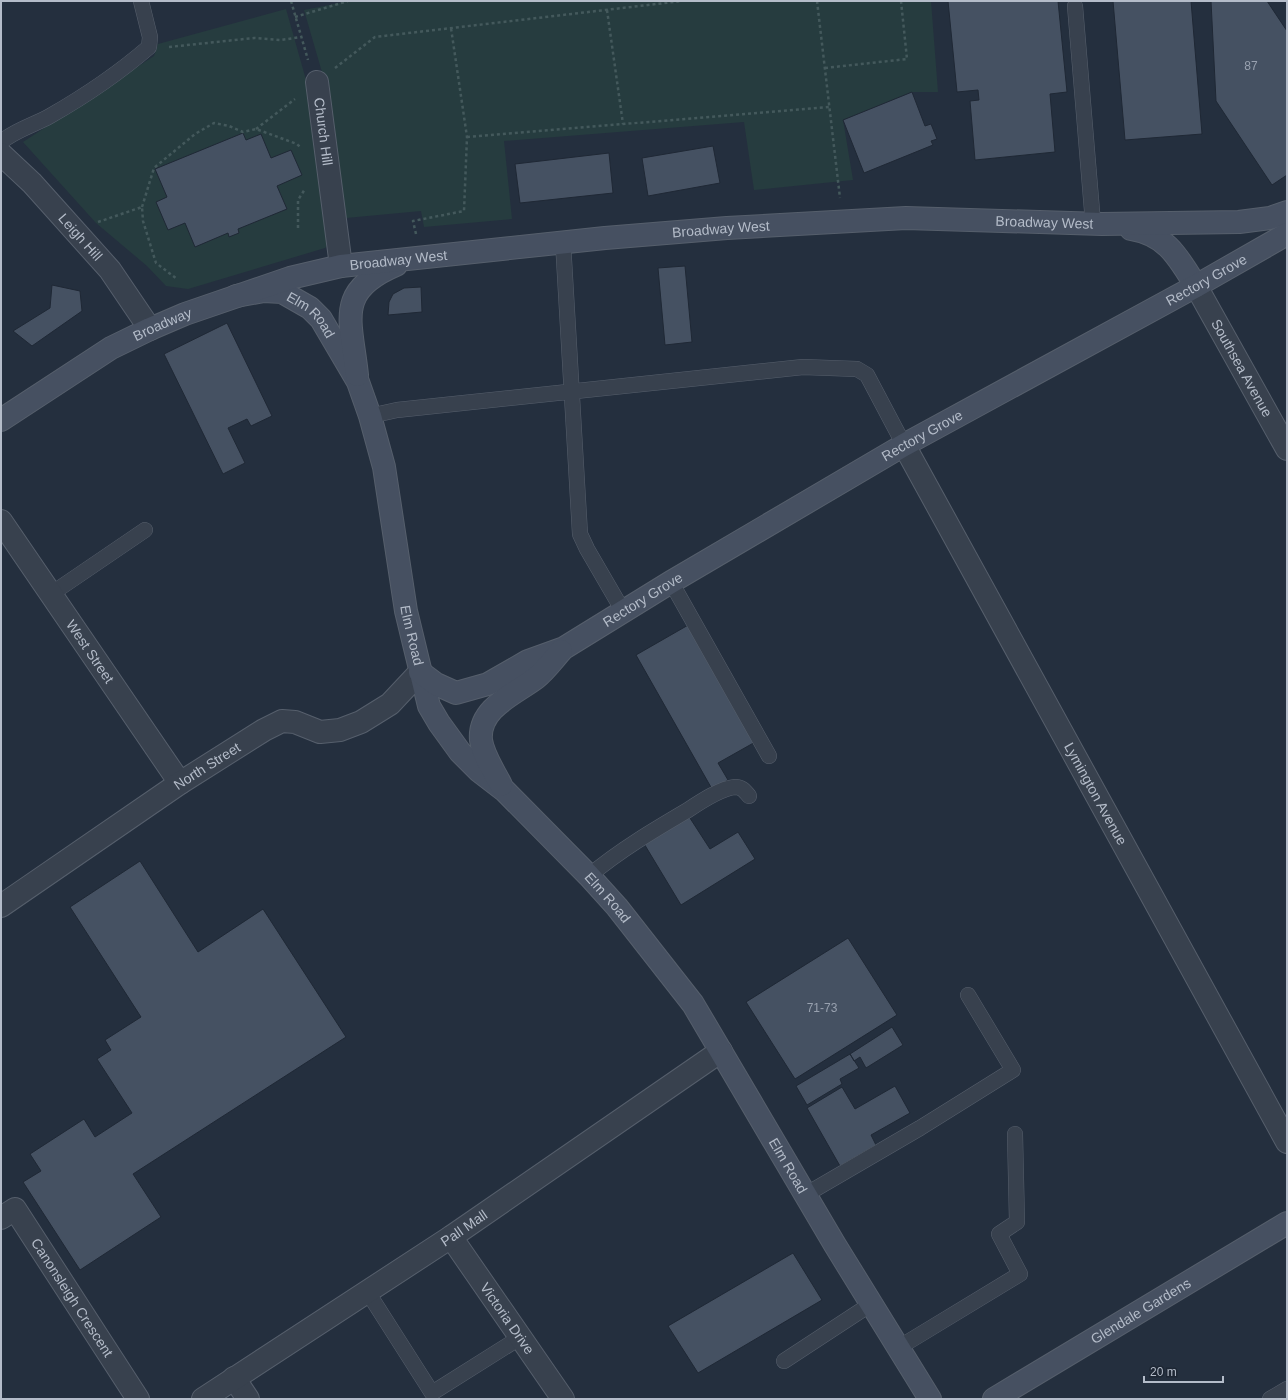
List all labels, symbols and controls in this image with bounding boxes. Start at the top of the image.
house number: 87 [1244,59,1258,73]
street label: Church Hill [311,97,336,167]
street label: Leigh Hill [55,210,106,264]
street label: Broadway West [995,213,1094,232]
street label: Broadway West [671,218,770,240]
street label: Broadway West [349,247,448,273]
street label: Rectory Grove [1163,251,1250,309]
street label: Elm Road [284,288,338,341]
street label: Broadway [130,304,193,344]
street label: Southsea Avenue [1208,316,1276,420]
street label: Rectory Grove [879,407,966,464]
street label: Rectory Grove [600,569,685,630]
street label: Elm Road [397,604,427,667]
street label: West Street [63,617,117,686]
street label: North Street [171,739,243,793]
street label: Lymington Avenue [1061,740,1130,848]
street label: Elm Road [582,869,634,926]
house number: 71-73 [807,1001,838,1015]
street label: Elm Road [766,1135,811,1196]
street label: Pall Mall [438,1206,490,1250]
street label: Canonsleigh Crescent [28,1235,117,1360]
street label: Glendale Gardens [1088,1275,1193,1347]
street label: Victoria Drive [477,1280,538,1357]
scale bar [1144,1358,1223,1384]
text: 20 m [1150,1365,1177,1379]

